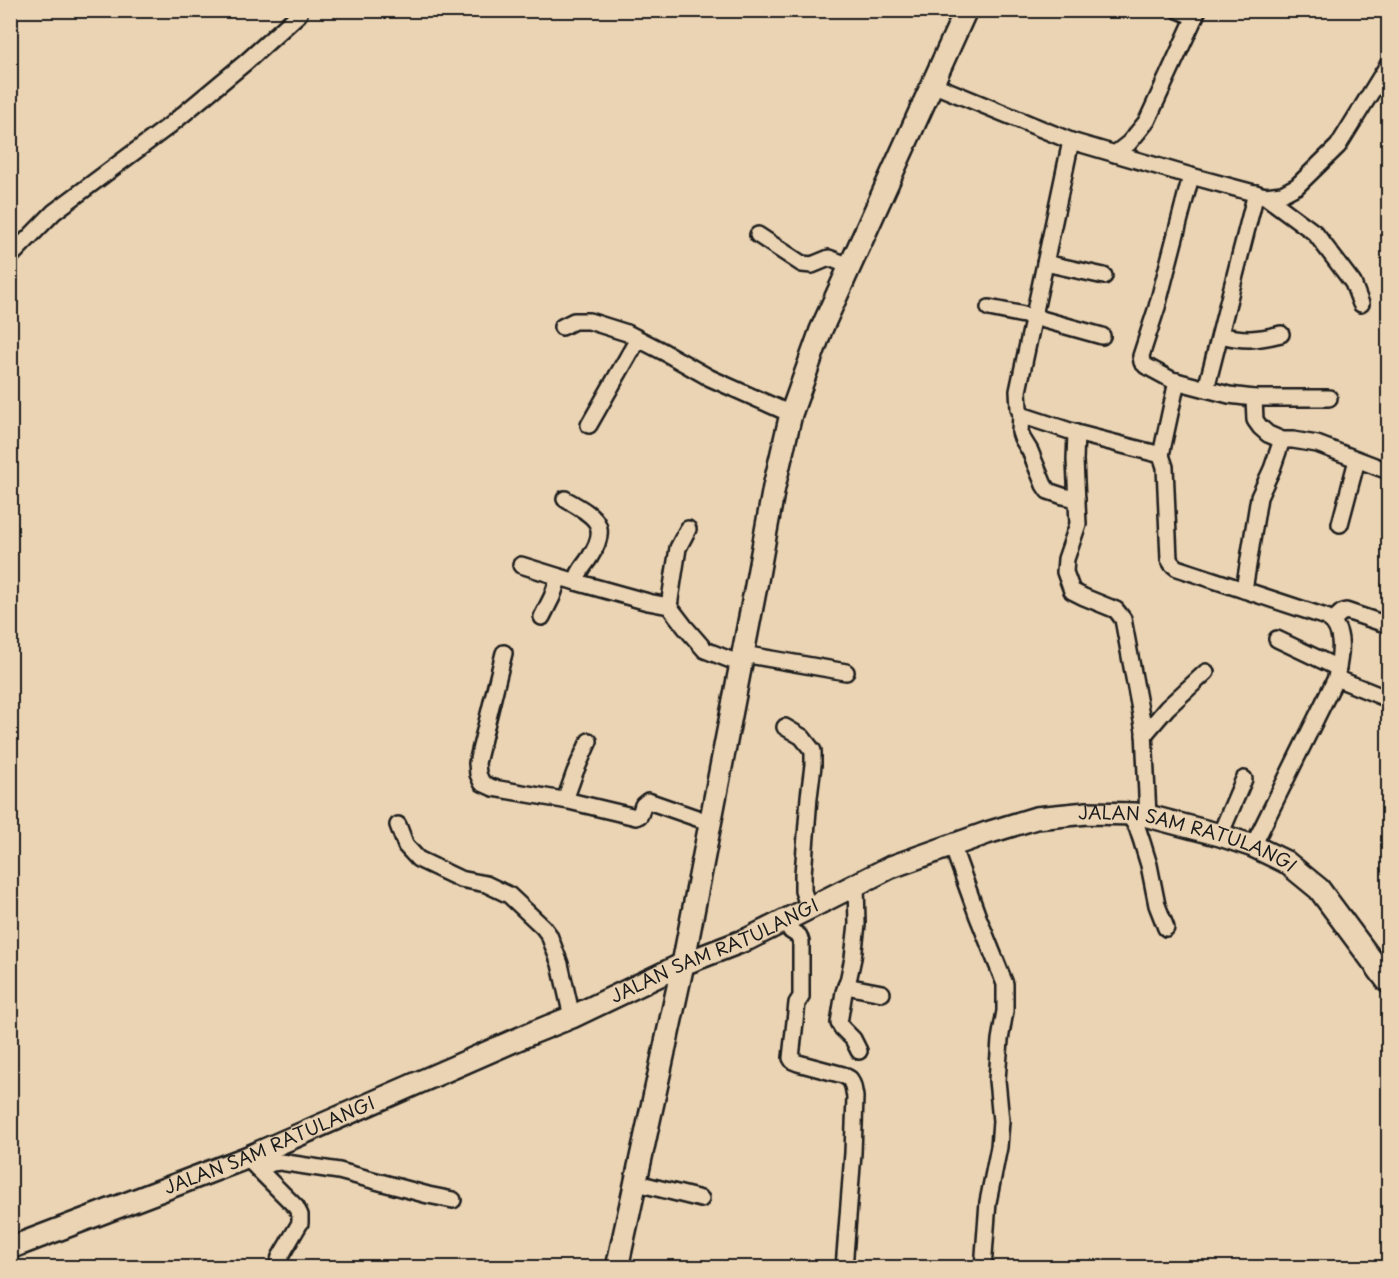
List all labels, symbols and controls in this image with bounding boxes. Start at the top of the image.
street label: JALAN SAM RATULANGI [1077,798,1303,878]
street label: JALAN SAM RATULANGI [605,891,823,1009]
street label: JALAN SAM RATULANGI [160,1088,379,1200]

